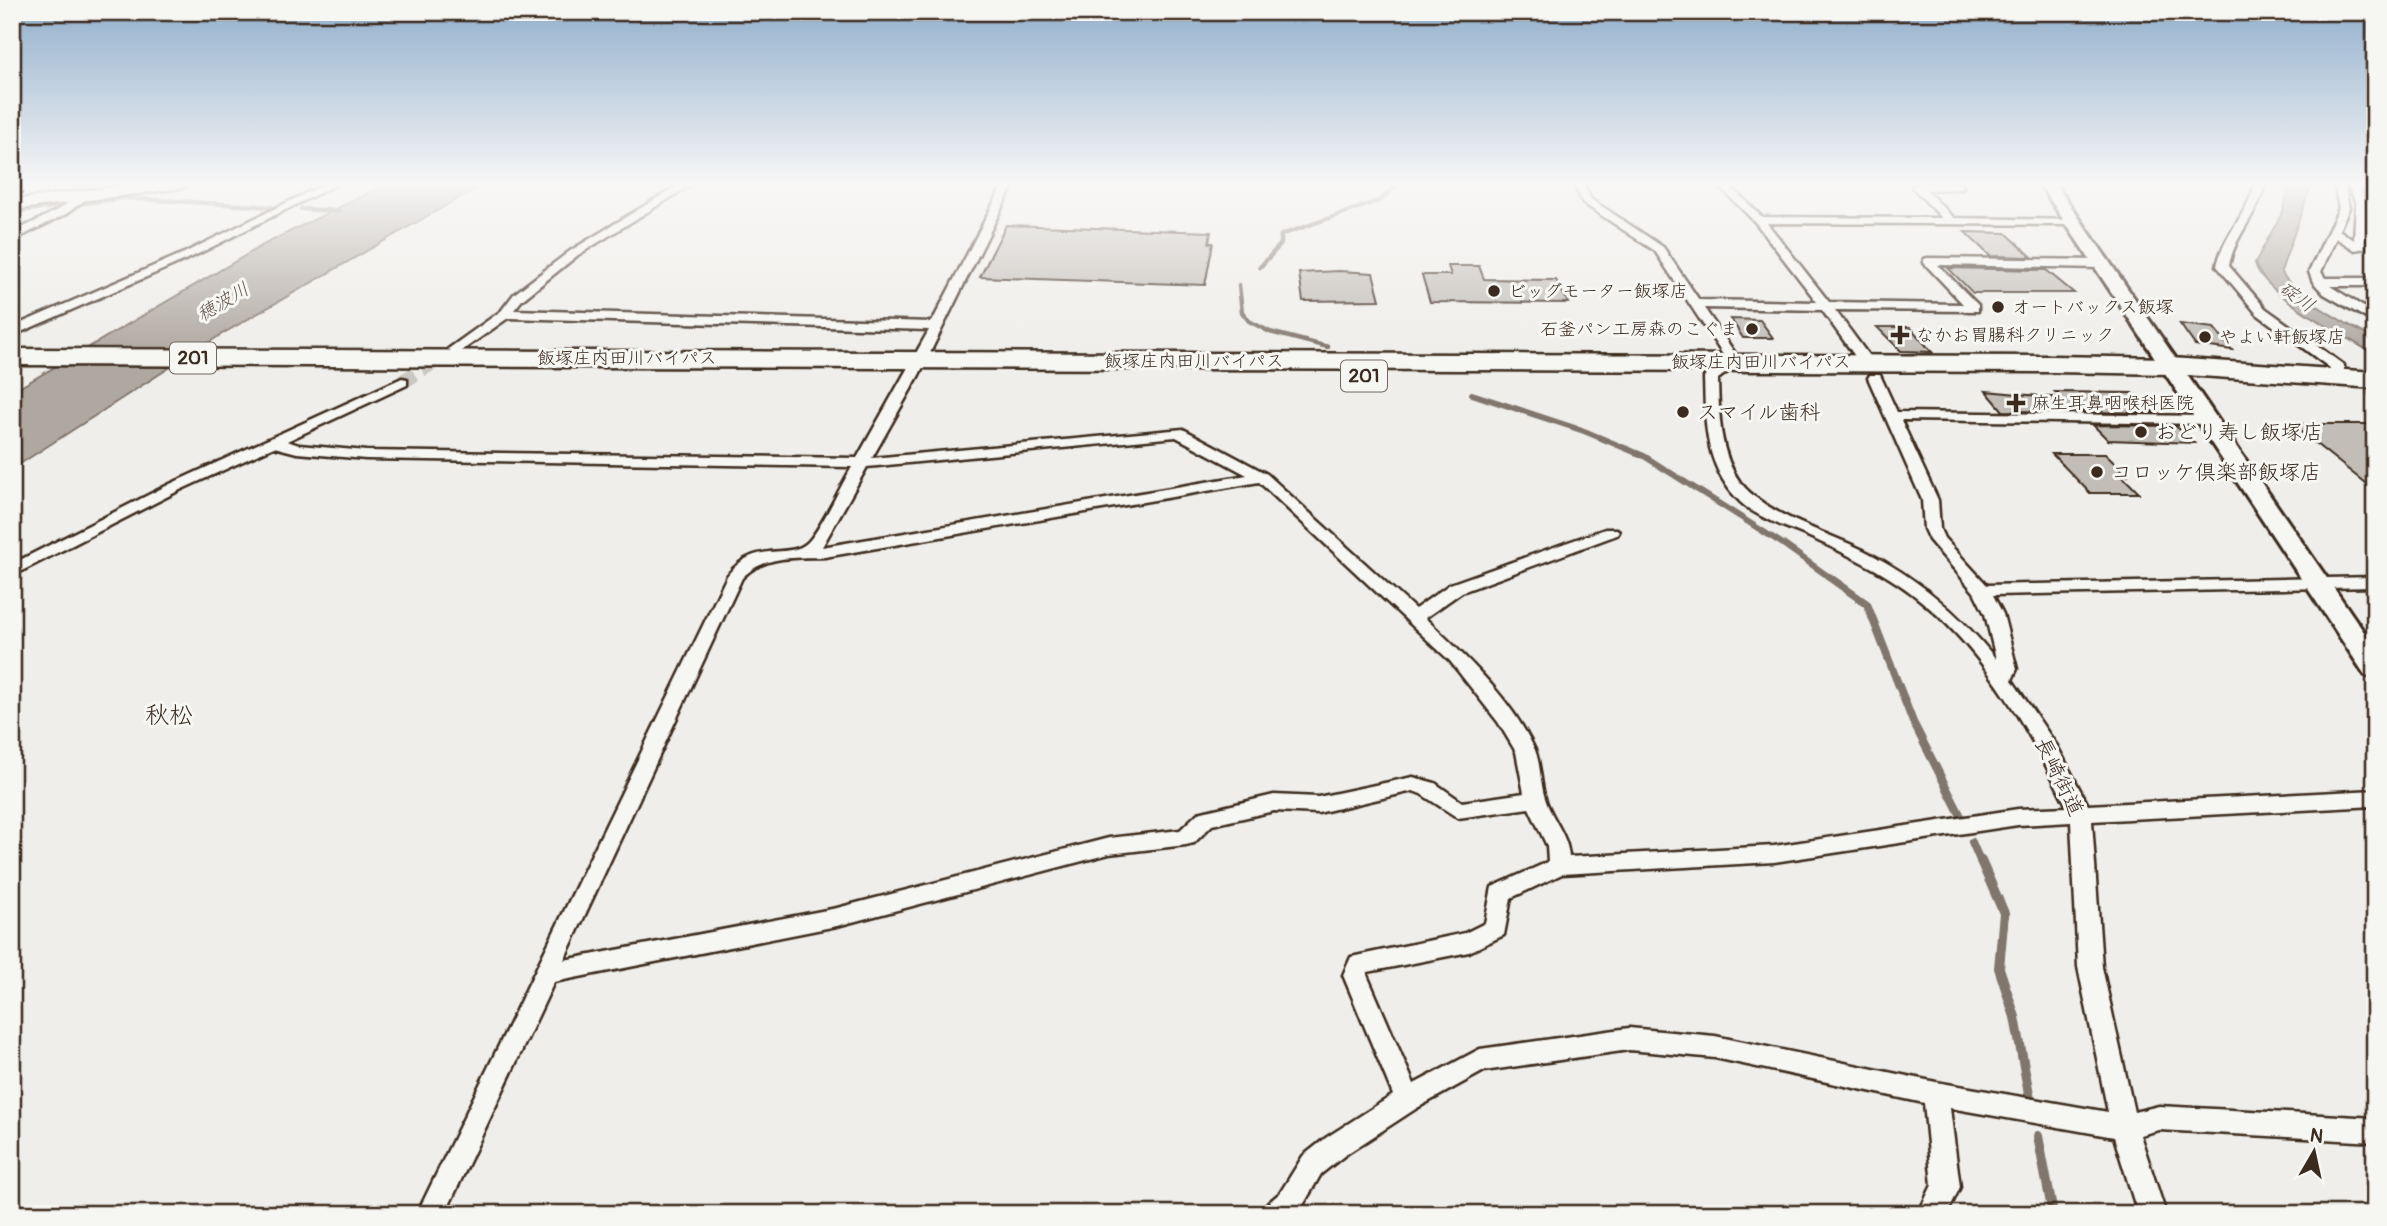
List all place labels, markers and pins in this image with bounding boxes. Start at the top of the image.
place label: ビッグモーター飯塚店 [1508,280,1688,303]
marker: ビッグモーター飯塚店 [1486,283,1502,299]
place label: オートバックス飯塚 [2012,296,2174,319]
marker: オートバックス飯塚 [1990,299,2006,315]
place label: 石釜パン工房森のこぐま [1540,318,1738,341]
marker: 石釜パン工房森のこぐま [1744,321,1760,337]
place label: なかお胃腸科クリニック [1916,324,2114,347]
marker: なかお胃腸科クリニック [1890,325,1910,345]
place label: やよい軒飯塚店 [2219,326,2345,349]
marker: やよい軒飯塚店 [2197,329,2213,345]
place label: 麻生耳鼻咽喉科医院 [2032,392,2194,415]
marker: 麻生耳鼻咽喉科医院 [2006,393,2026,413]
place label: スマイル歯科 [1697,399,1820,426]
marker: スマイル歯科 [1675,404,1691,420]
place label: おどり寿し飯塚店 [2155,419,2323,446]
marker: おどり寿し飯塚店 [2133,424,2149,440]
place label: コロッケ倶楽部飯塚店 [2111,459,2321,486]
marker: コロッケ倶楽部飯塚店 [2089,464,2105,480]

